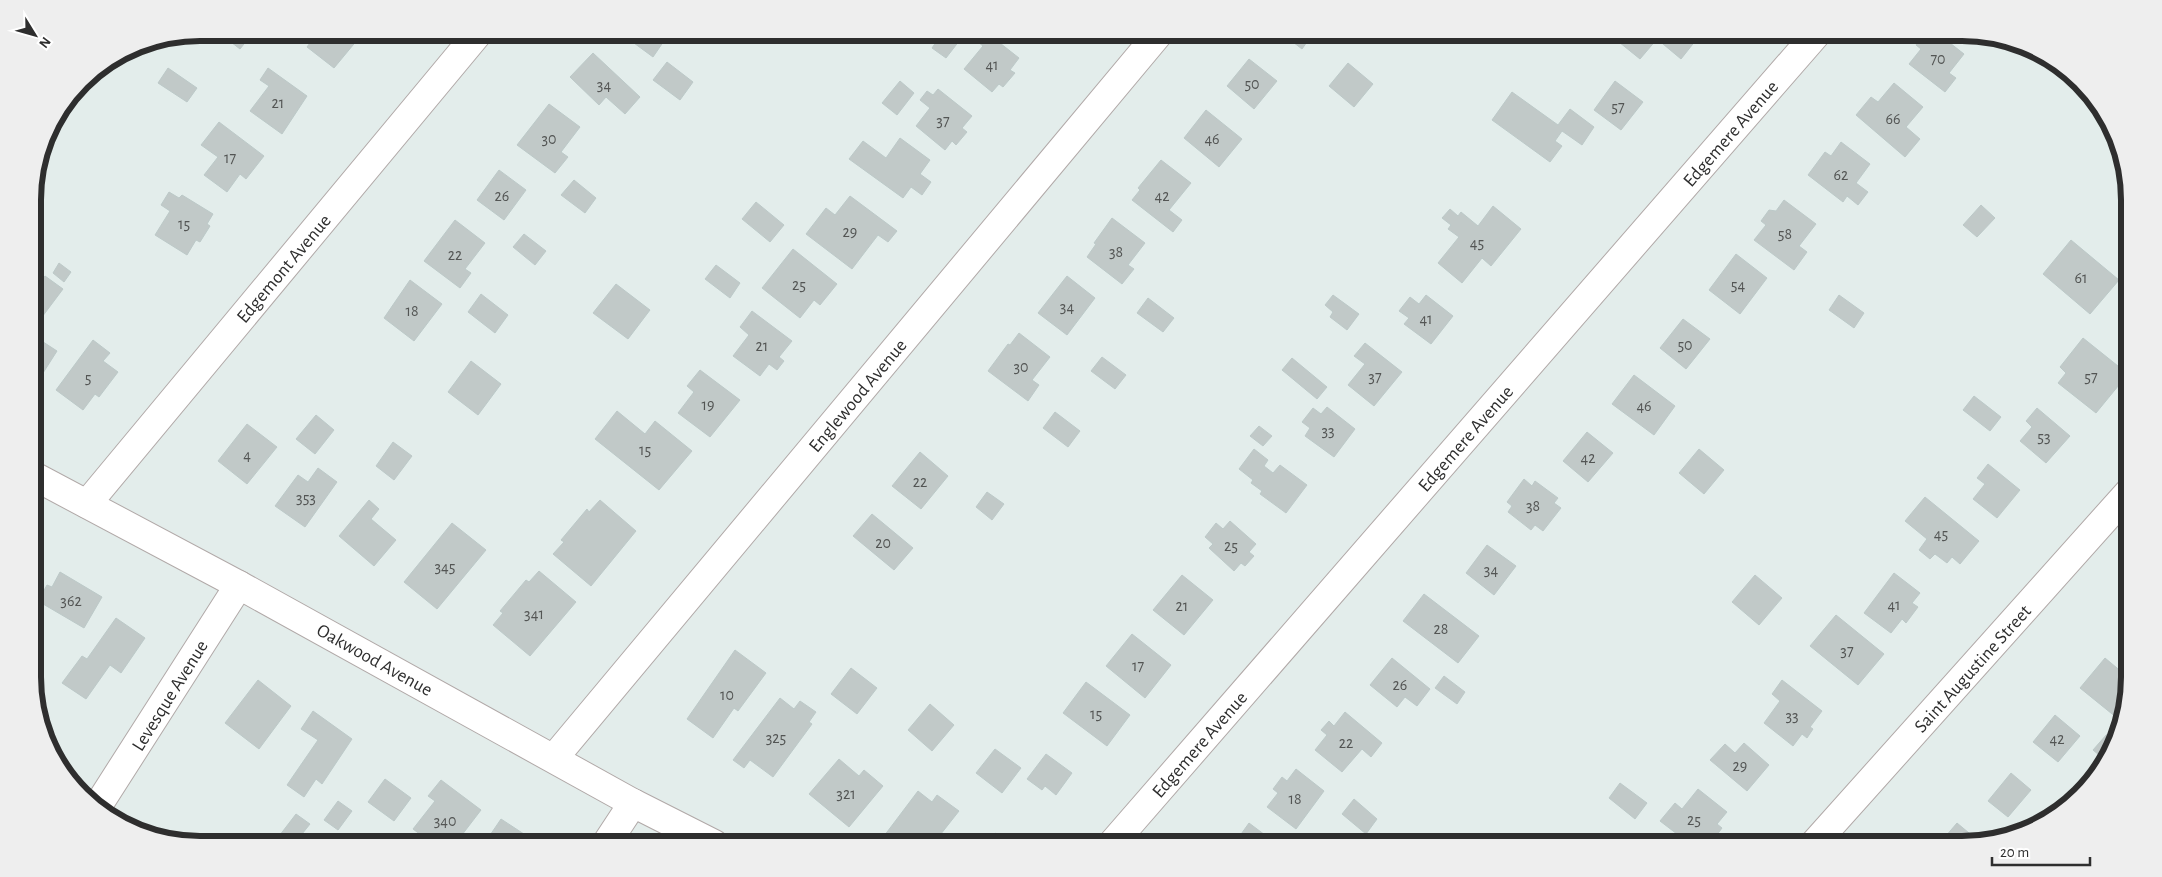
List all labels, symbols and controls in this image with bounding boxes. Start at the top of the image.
north arrow [10,10,60,60]
text: N [36,34,53,50]
house number: 70 [1930,51,1946,67]
house number: 41 [985,57,999,73]
house number: 50 [1244,76,1260,92]
house number: 34 [597,77,611,93]
street label: Edgemere Avenue [1680,77,1782,191]
house number: 21 [272,95,284,111]
house number: 57 [1611,99,1625,115]
house number: 66 [1885,111,1901,127]
house number: 37 [936,113,950,129]
house number: 30 [541,131,557,147]
house number: 46 [1204,131,1220,147]
house number: 17 [224,150,236,166]
house number: 62 [1834,167,1848,183]
house number: 26 [495,188,509,204]
house number: 42 [1155,188,1169,204]
street label: Edgemont Avenue [233,211,335,327]
house number: 15 [178,216,190,232]
house number: 29 [843,224,857,240]
house number: 58 [1778,226,1792,242]
house number: 45 [1470,235,1484,251]
house number: 38 [1109,244,1123,260]
house number: 22 [448,247,462,263]
house number: 61 [2074,270,2088,286]
house number: 25 [792,277,806,293]
house number: 54 [1731,277,1745,293]
house number: 34 [1060,299,1074,315]
house number: 18 [405,303,419,319]
house number: 41 [1419,311,1433,327]
street label: Englewood Avenue [806,336,911,456]
house number: 50 [1677,337,1693,353]
house number: 21 [756,338,768,354]
house number: 30 [1013,359,1029,375]
house number: 37 [1368,369,1382,385]
house number: 57 [2084,369,2098,385]
house number: 5 [85,370,91,386]
street label: Edgemere Avenue [1415,382,1517,496]
house number: 19 [701,397,715,413]
house number: 46 [1636,398,1652,414]
house number: 33 [1321,423,1335,439]
house number: 53 [2037,429,2051,445]
house number: 15 [639,442,651,458]
house number: 4 [243,447,251,463]
house number: 42 [1581,450,1595,466]
house number: 22 [913,474,927,490]
house number: 353 [296,490,316,506]
house number: 38 [1526,498,1540,514]
house number: 45 [1934,526,1948,542]
house number: 20 [875,535,891,551]
house number: 25 [1224,538,1238,554]
house number: 345 [435,559,455,575]
house number: 34 [1484,562,1498,578]
house number: 362 [60,593,82,609]
house number: 41 [1887,597,1901,613]
house number: 21 [1176,598,1188,614]
street label: Saint Augustine Street [1911,602,2035,736]
house number: 341 [524,606,544,622]
street label: Oakwood Avenue [313,621,435,700]
house number: 28 [1434,621,1448,637]
street label: Levesque Avenue [129,637,212,755]
house number: 37 [1840,643,1854,659]
house number: 17 [1132,658,1144,674]
house number: 26 [1393,677,1407,693]
house number: 10 [720,687,734,703]
street label: Edgemere Avenue [1149,688,1251,802]
house number: 15 [1090,706,1102,722]
house number: 33 [1785,708,1799,724]
house number: 325 [766,730,786,746]
house number: 42 [2050,731,2064,747]
house number: 22 [1339,735,1353,751]
house number: 29 [1733,758,1747,774]
house number: 321 [836,786,856,802]
house number: 18 [1288,791,1302,807]
house number: 25 [1687,812,1701,828]
house number: 340 [434,813,456,829]
scale bar [1992,834,2090,866]
text: 20 m [2000,845,2029,860]

